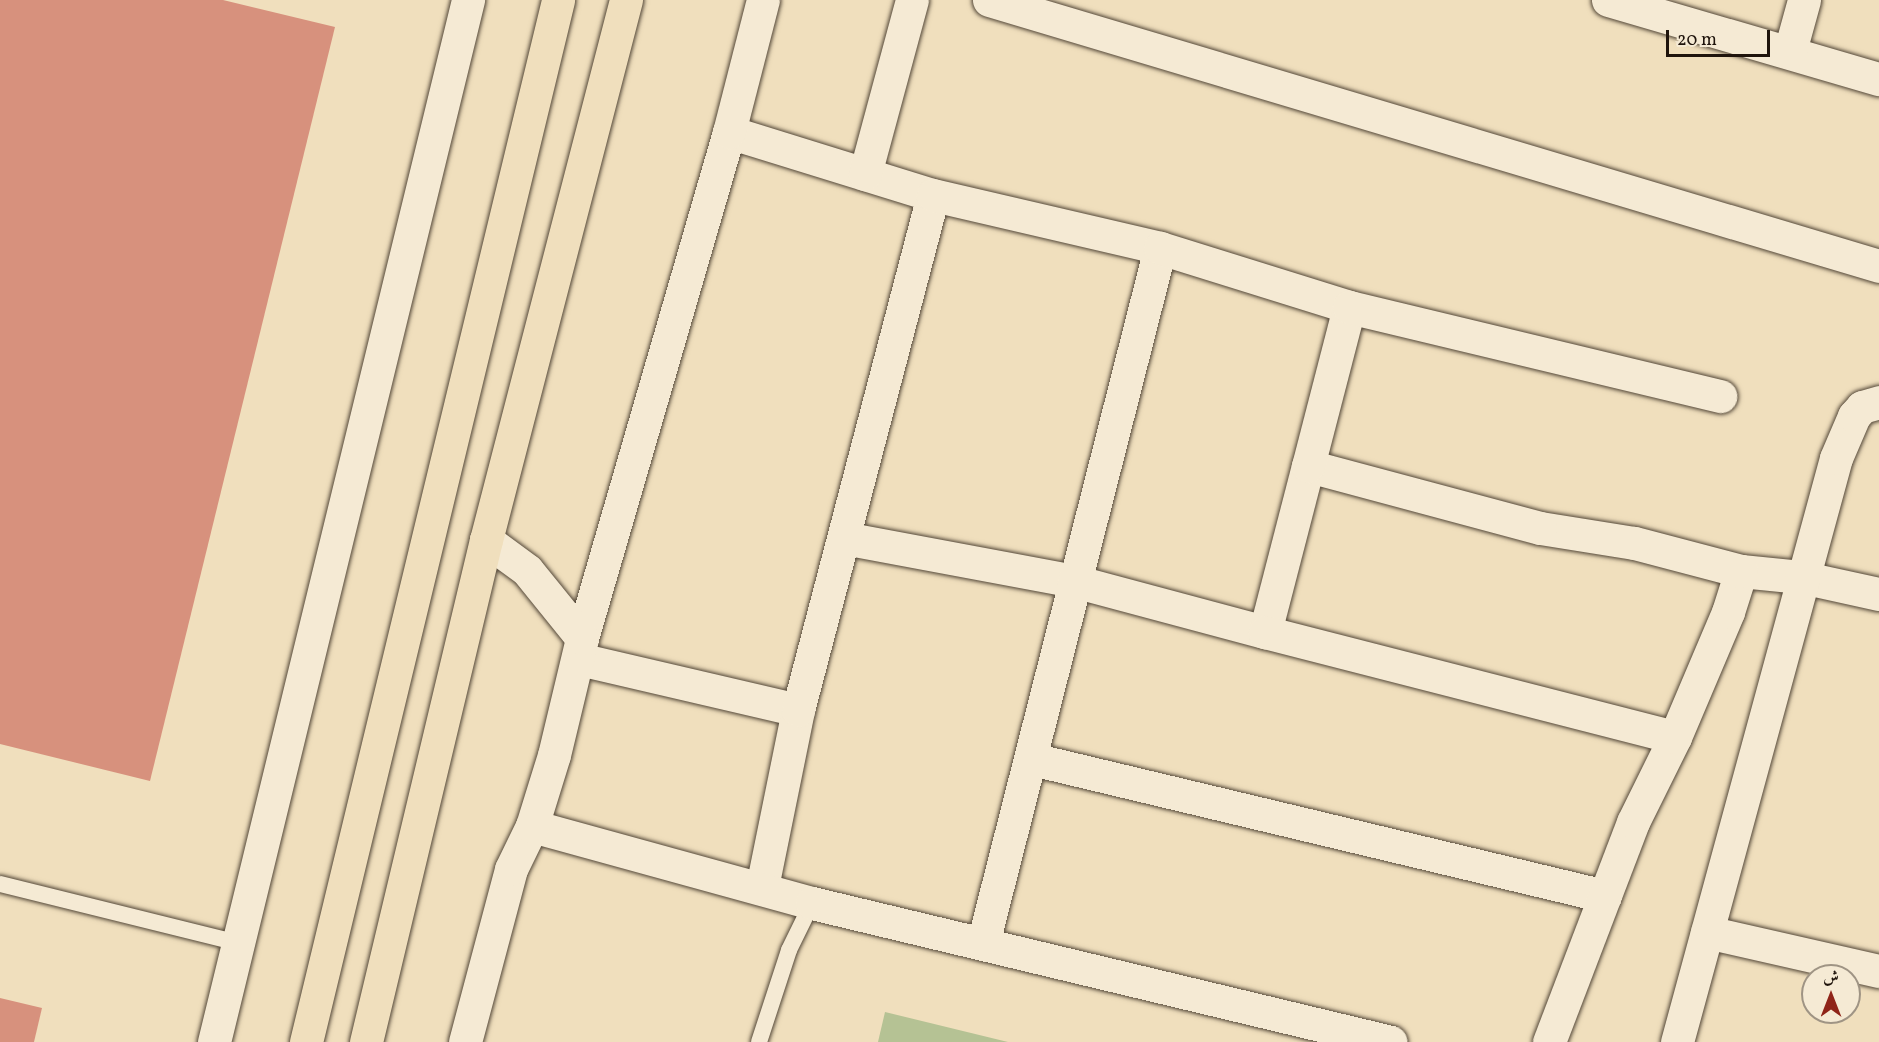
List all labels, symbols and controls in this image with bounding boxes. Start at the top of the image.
scale bar [1669,18,1772,56]
text: 20 m [1677,28,1717,53]
north arrow [1801,964,1861,1024]
text: ش [1823,967,1839,989]

